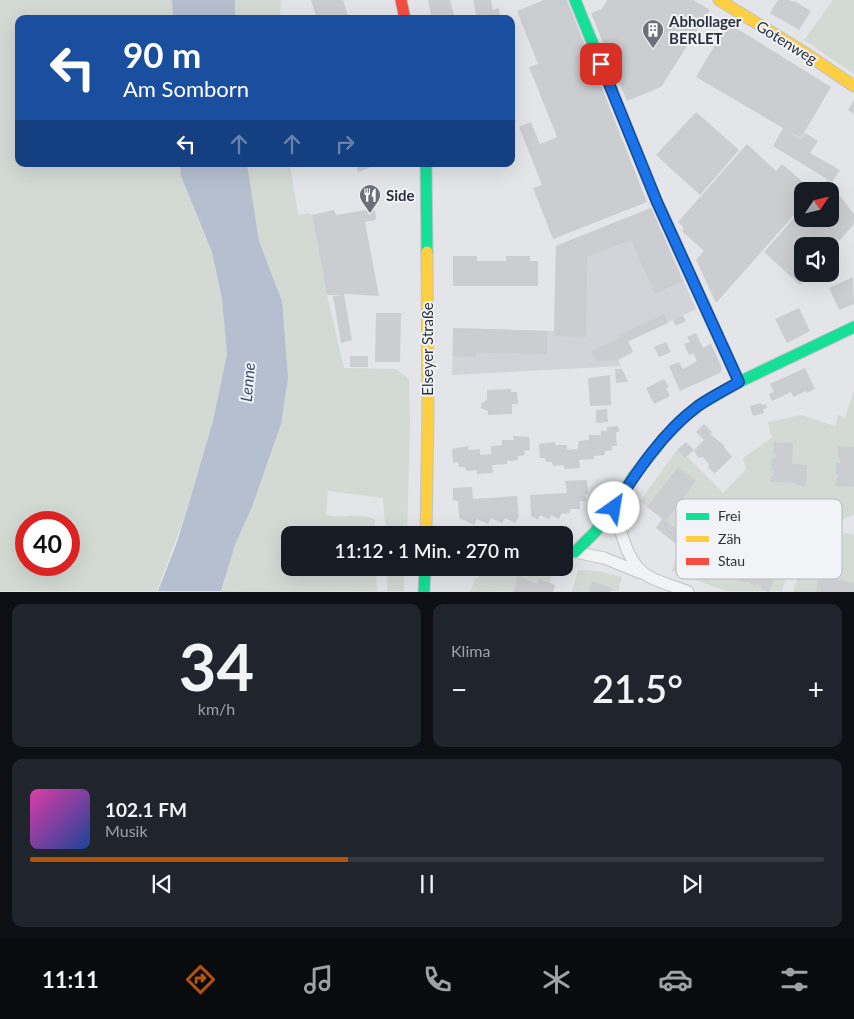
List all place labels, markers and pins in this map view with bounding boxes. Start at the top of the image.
place label: Abhollager BERLET [668,12,742,47]
building icon: Abhollager BERLET [641,18,665,49]
pin [580,43,622,85]
restaurant icon: Side [358,183,382,214]
place label: Side [386,186,415,204]

